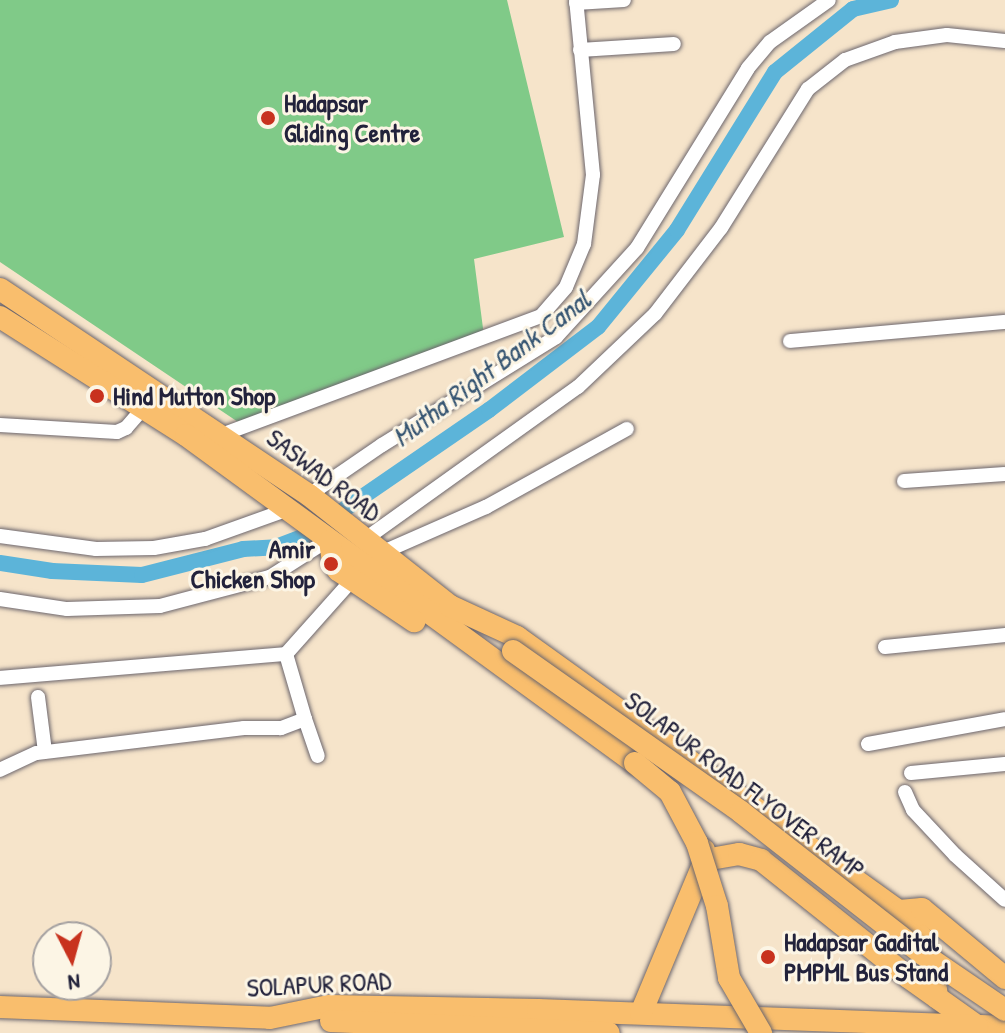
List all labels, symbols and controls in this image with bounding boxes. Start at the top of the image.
place label: Hadapsar Gliding Centre [284,87,420,148]
marker: Hadapsar Gliding Centre [259,109,277,127]
water label: Mutha Right Bank Canal [385,283,597,453]
place label: Hind Mutton Shop [113,380,275,412]
marker: Hind Mutton Shop [88,387,106,405]
street label: SASWAD ROAD [261,422,387,528]
place label: Amir Chicken Shop [191,533,315,594]
marker: Amir Chicken Shop [322,555,340,573]
street label: SOLAPUR ROAD FLYOVER RAMP [619,685,871,885]
north arrow [32,921,112,1001]
place label: Hadapsar Gadital PMPML Bus Stand [784,926,948,988]
marker: Hadapsar Gadital PMPML Bus Stand [759,948,777,966]
street label: SOLAPUR ROAD [246,965,392,1003]
text: N [67,967,82,998]

